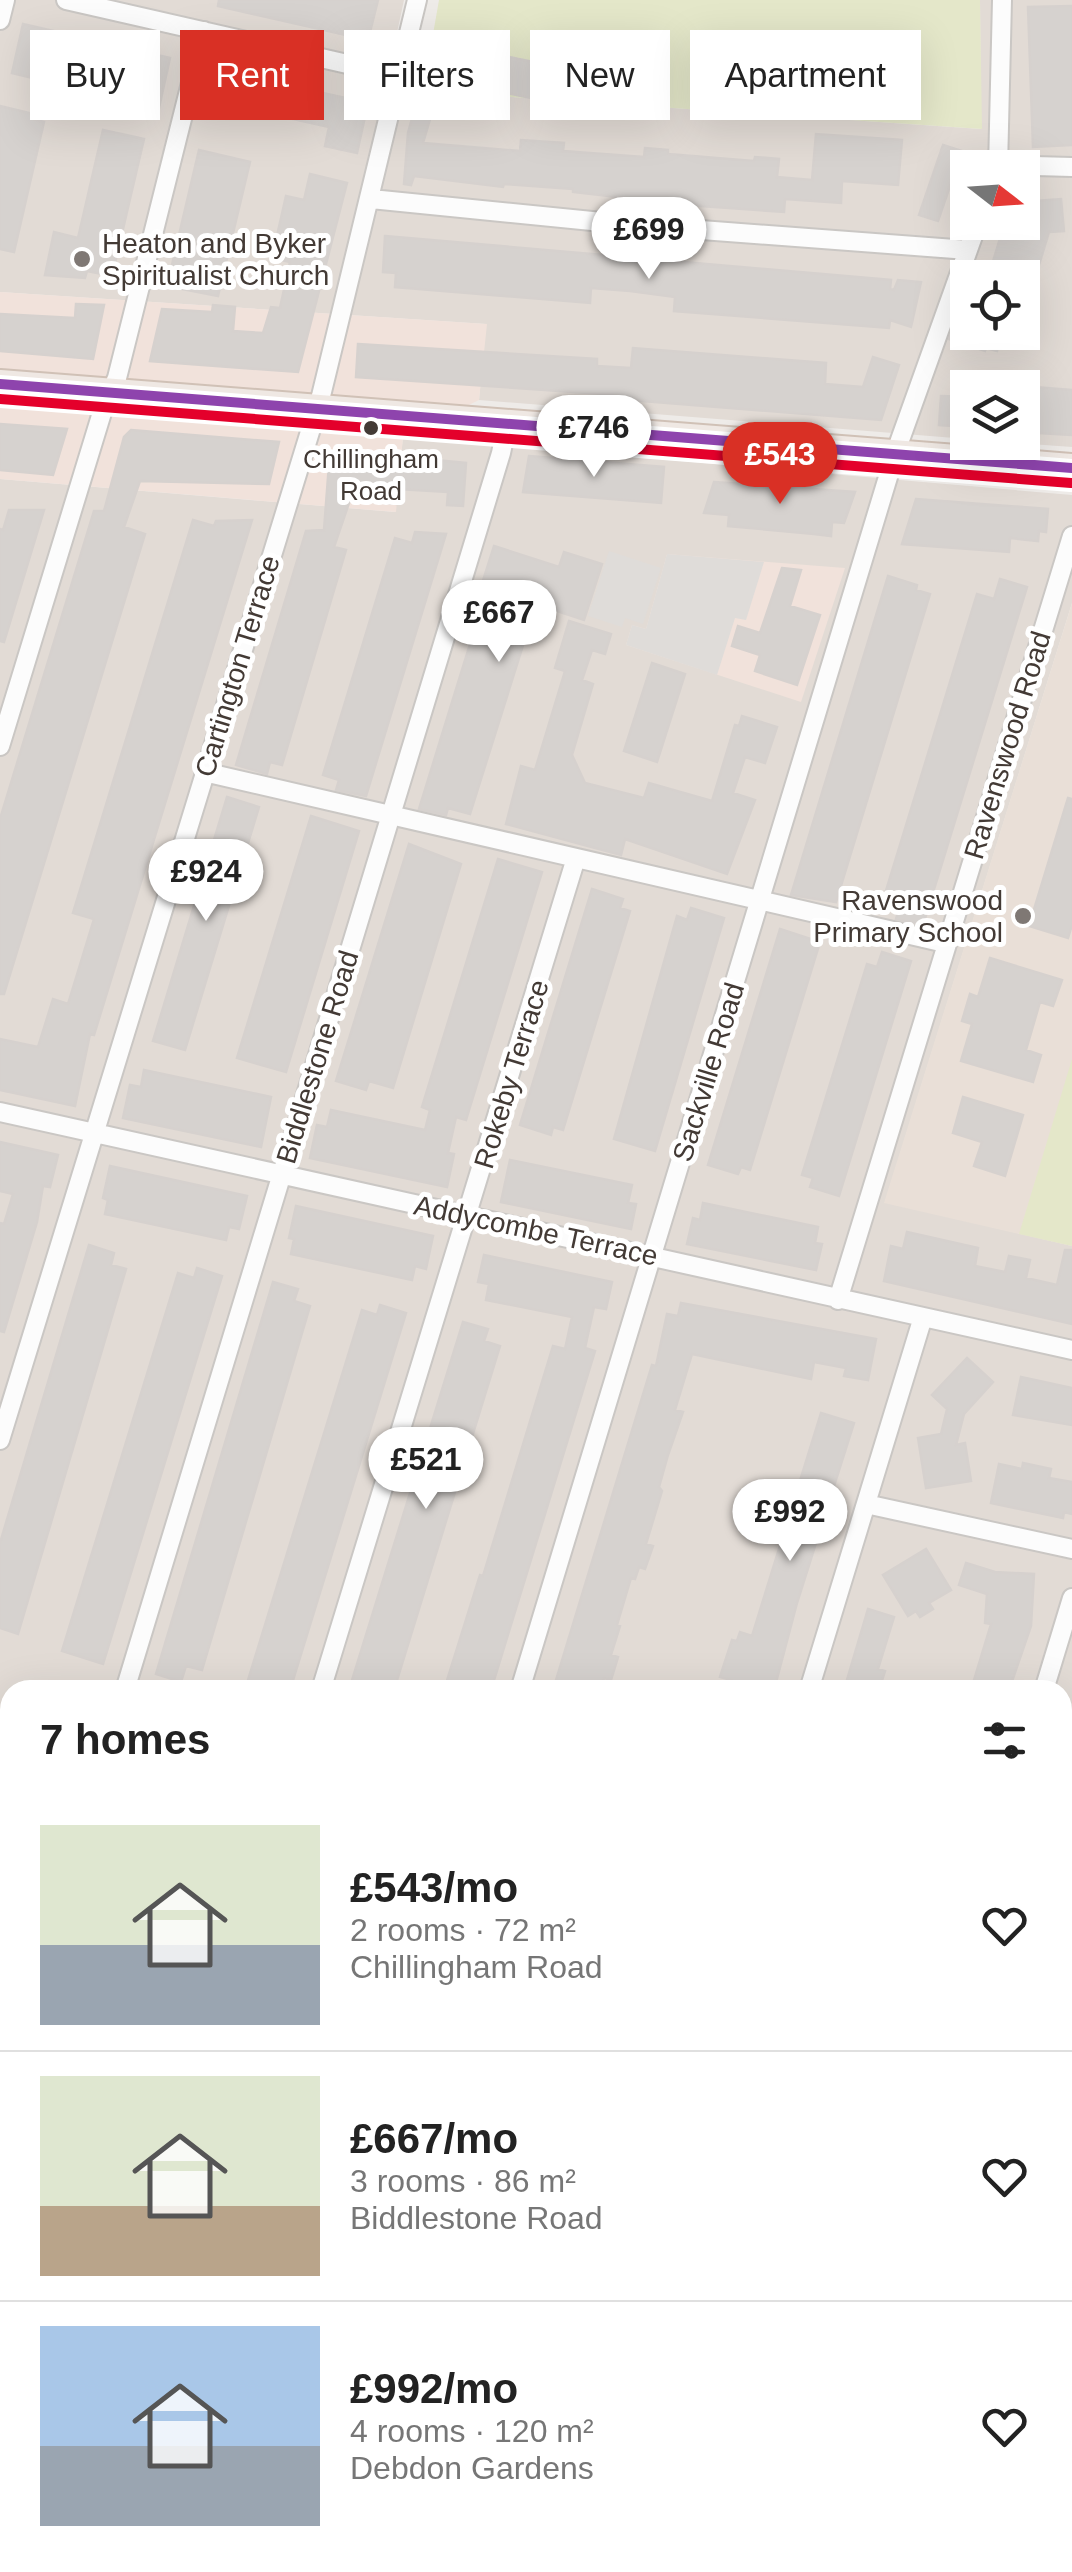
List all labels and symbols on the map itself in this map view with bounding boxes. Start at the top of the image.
north arrow [950,150,1040,240]
pin: £699 [590,197,708,282]
place label: Heaton and Byker Spiritualist Church [102,228,329,291]
marker: Heaton and Byker Spiritualist Church [71,248,93,270]
pin: £746 [535,395,653,480]
marker: Chillingham Road [361,418,381,438]
pin: £543 [721,422,839,507]
place label: Chillingham Road [303,444,439,506]
street label: Cartington Terrace [189,552,286,781]
pin: £667 [440,580,558,665]
street label: Ravenswood Road [958,627,1057,863]
pin: £924 [147,839,265,924]
place label: Ravenswood Primary School [813,885,1003,948]
marker: Ravenswood Primary School [1012,905,1034,927]
street label: Biddlestone Road [270,947,365,1167]
street label: Rokeby Terrace [468,976,555,1172]
street label: Sackville Road [667,979,750,1165]
street label: Addycombe Terrace [411,1189,661,1271]
pin: £521 [367,1427,485,1512]
pin: £992 [731,1479,849,1564]

